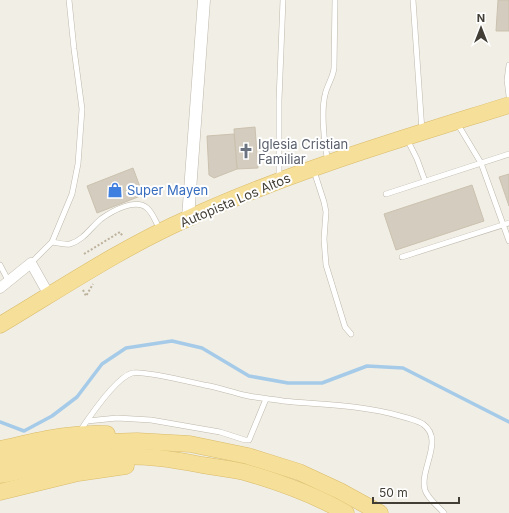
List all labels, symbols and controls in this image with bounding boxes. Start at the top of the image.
north arrow [461,8,501,48]
text: N [477,11,485,25]
place label: Iglesia Cristian Familiar [258,136,348,167]
church icon: Iglesia Cristian Familiar [237,142,255,160]
street label: Autopista Los Altos [177,169,293,231]
shop icon: Super Mayen [106,181,124,199]
place label: Super Mayen [127,182,208,198]
scale bar [373,479,459,505]
text: 50 m [379,485,408,500]

